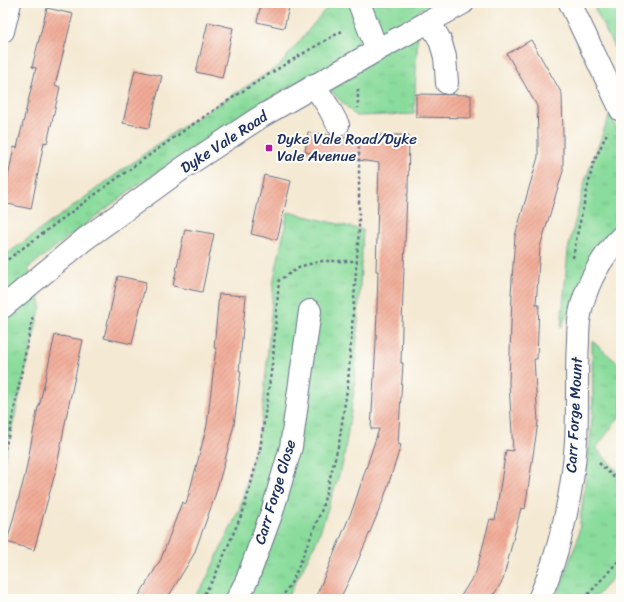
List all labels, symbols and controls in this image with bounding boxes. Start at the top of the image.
street label: Dyke Vale Road [175,103,274,180]
place label: Dyke Vale Road/Dyke Vale Avenue [277,126,417,169]
marker: Dyke Vale Road/Dyke Vale Avenue [264,143,274,153]
street label: Carr Forge Mount [558,356,590,473]
street label: Carr Forge Close [247,436,303,548]

